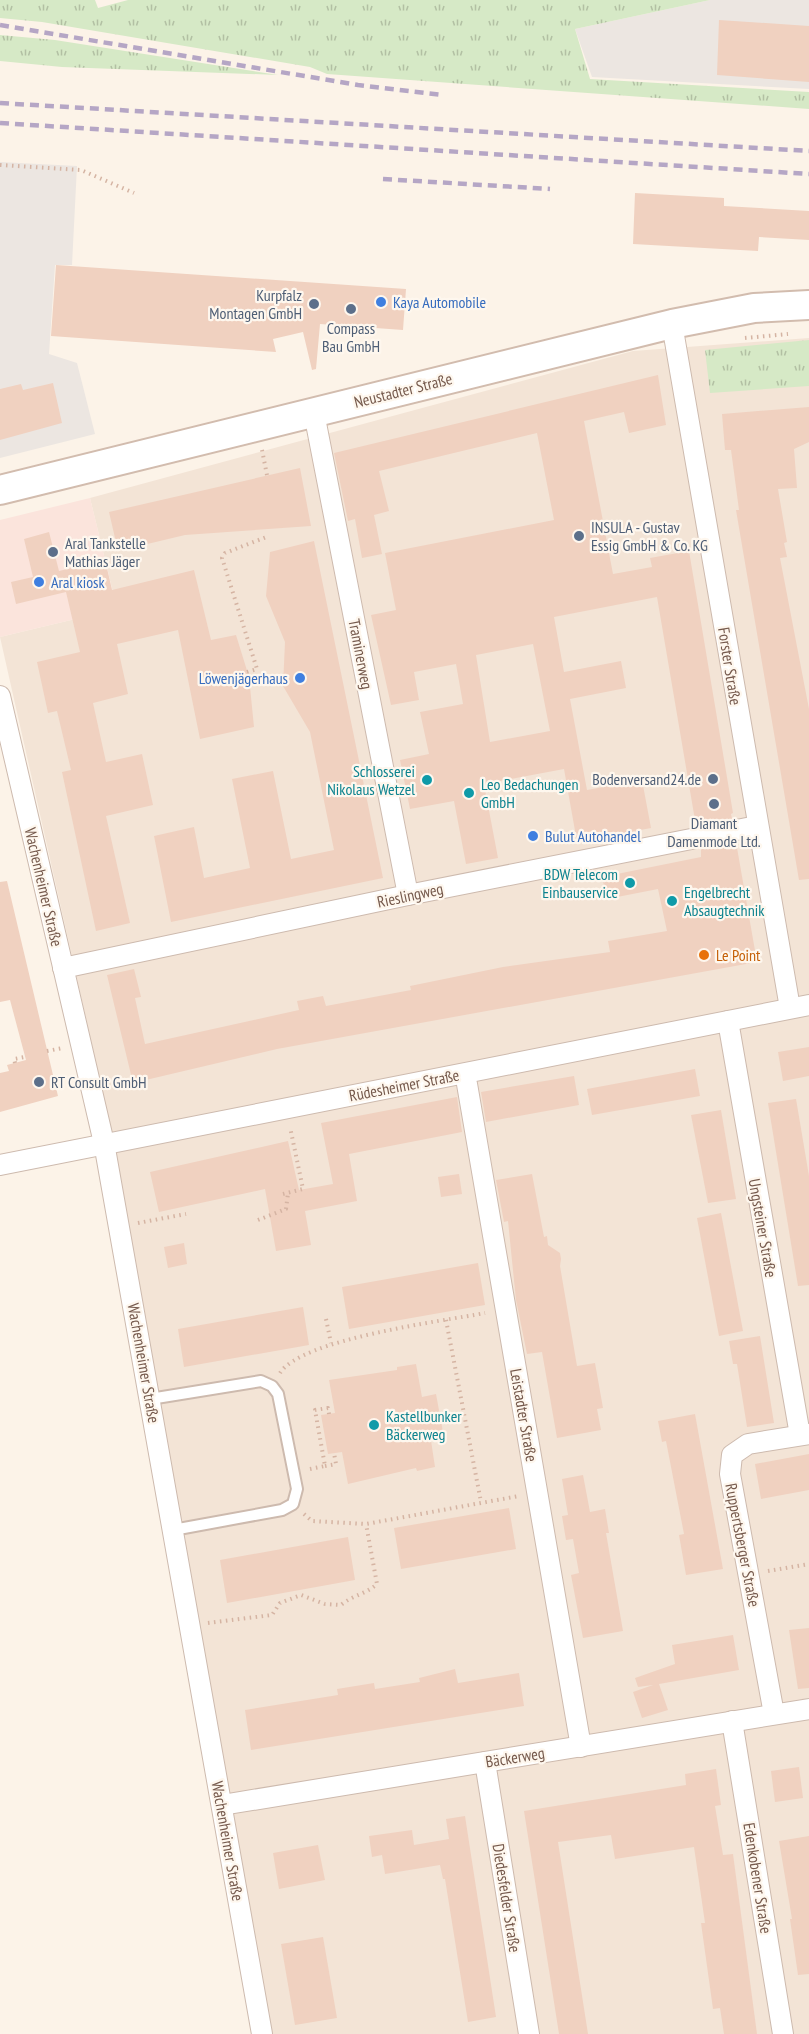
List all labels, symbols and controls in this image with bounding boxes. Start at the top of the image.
place label: Kurpfalz Montagen GmbH [209,285,302,323]
place label: Kaya Automobile [393,292,486,312]
marker: Kaya Automobile [374,295,388,309]
marker: Kurpfalz Montagen GmbH [307,297,321,311]
marker: Compass Bau GmbH [344,302,358,316]
place label: Compass Bau GmbH [322,318,380,356]
street label: Neustadter Straße [352,368,454,412]
place label: INSULA - Gustav Essig GmbH & Co. KG [591,517,708,555]
marker: INSULA - Gustav Essig GmbH & Co. KG [572,529,586,543]
place label: Aral Tankstelle Mathias Jäger [65,533,146,571]
marker: Aral Tankstelle Mathias Jäger [46,545,60,559]
place label: Aral kiosk [51,572,105,592]
marker: Aral kiosk [32,575,46,589]
street label: Traminerweg [344,617,378,691]
street label: Forster Straße [714,626,746,706]
place label: Löwenjägerhaus [199,668,288,688]
marker: Löwenjägerhaus [293,671,307,685]
place label: Schlosserei Nikolaus Wetzel [327,761,415,799]
place label: Bodenversand24.de [592,769,701,789]
marker: Bodenversand24.de [706,772,720,786]
marker: Schlosserei Nikolaus Wetzel [420,773,434,787]
place label: Leo Bedachungen GmbH [481,774,578,812]
marker: Leo Bedachungen GmbH [462,786,476,800]
marker: Diamant Damenmode Ltd. [707,797,721,811]
place label: Diamant Damenmode Ltd. [667,813,761,851]
street label: Wachenheimer Straße [21,826,67,948]
place label: Bulut Autohandel [545,826,641,846]
marker: Bulut Autohandel [526,829,540,843]
place label: BDW Telecom Einbauservice [542,864,618,902]
marker: BDW Telecom Einbauservice [623,876,637,890]
street label: Rieslingweg [375,878,445,912]
place label: Engelbrecht Absaugtechnik [684,882,765,920]
marker: Engelbrecht Absaugtechnik [665,894,679,908]
place label: Le Point [716,945,761,965]
marker: Le Point [697,948,711,962]
street label: Rüdesheimer Straße [347,1065,461,1105]
place label: RT Consult GmbH [51,1072,146,1092]
marker: RT Consult GmbH [32,1075,46,1089]
street label: Ungsteiner Straße [744,1177,782,1279]
street label: Wachenheimer Straße [124,1302,164,1424]
street label: Leistadter Straße [506,1367,542,1463]
place label: Kastellbunker Bäckerweg [386,1406,462,1444]
marker: Kastellbunker Bäckerweg [367,1418,381,1432]
street label: Ruppertsberger Straße [721,1482,765,1608]
street label: Bäckerweg [484,1742,546,1772]
street label: Wachenheimer Straße [208,1780,248,1902]
street label: Edenkobener Straße [739,1821,777,1935]
street label: Diedesfelder Straße [489,1842,525,1954]

